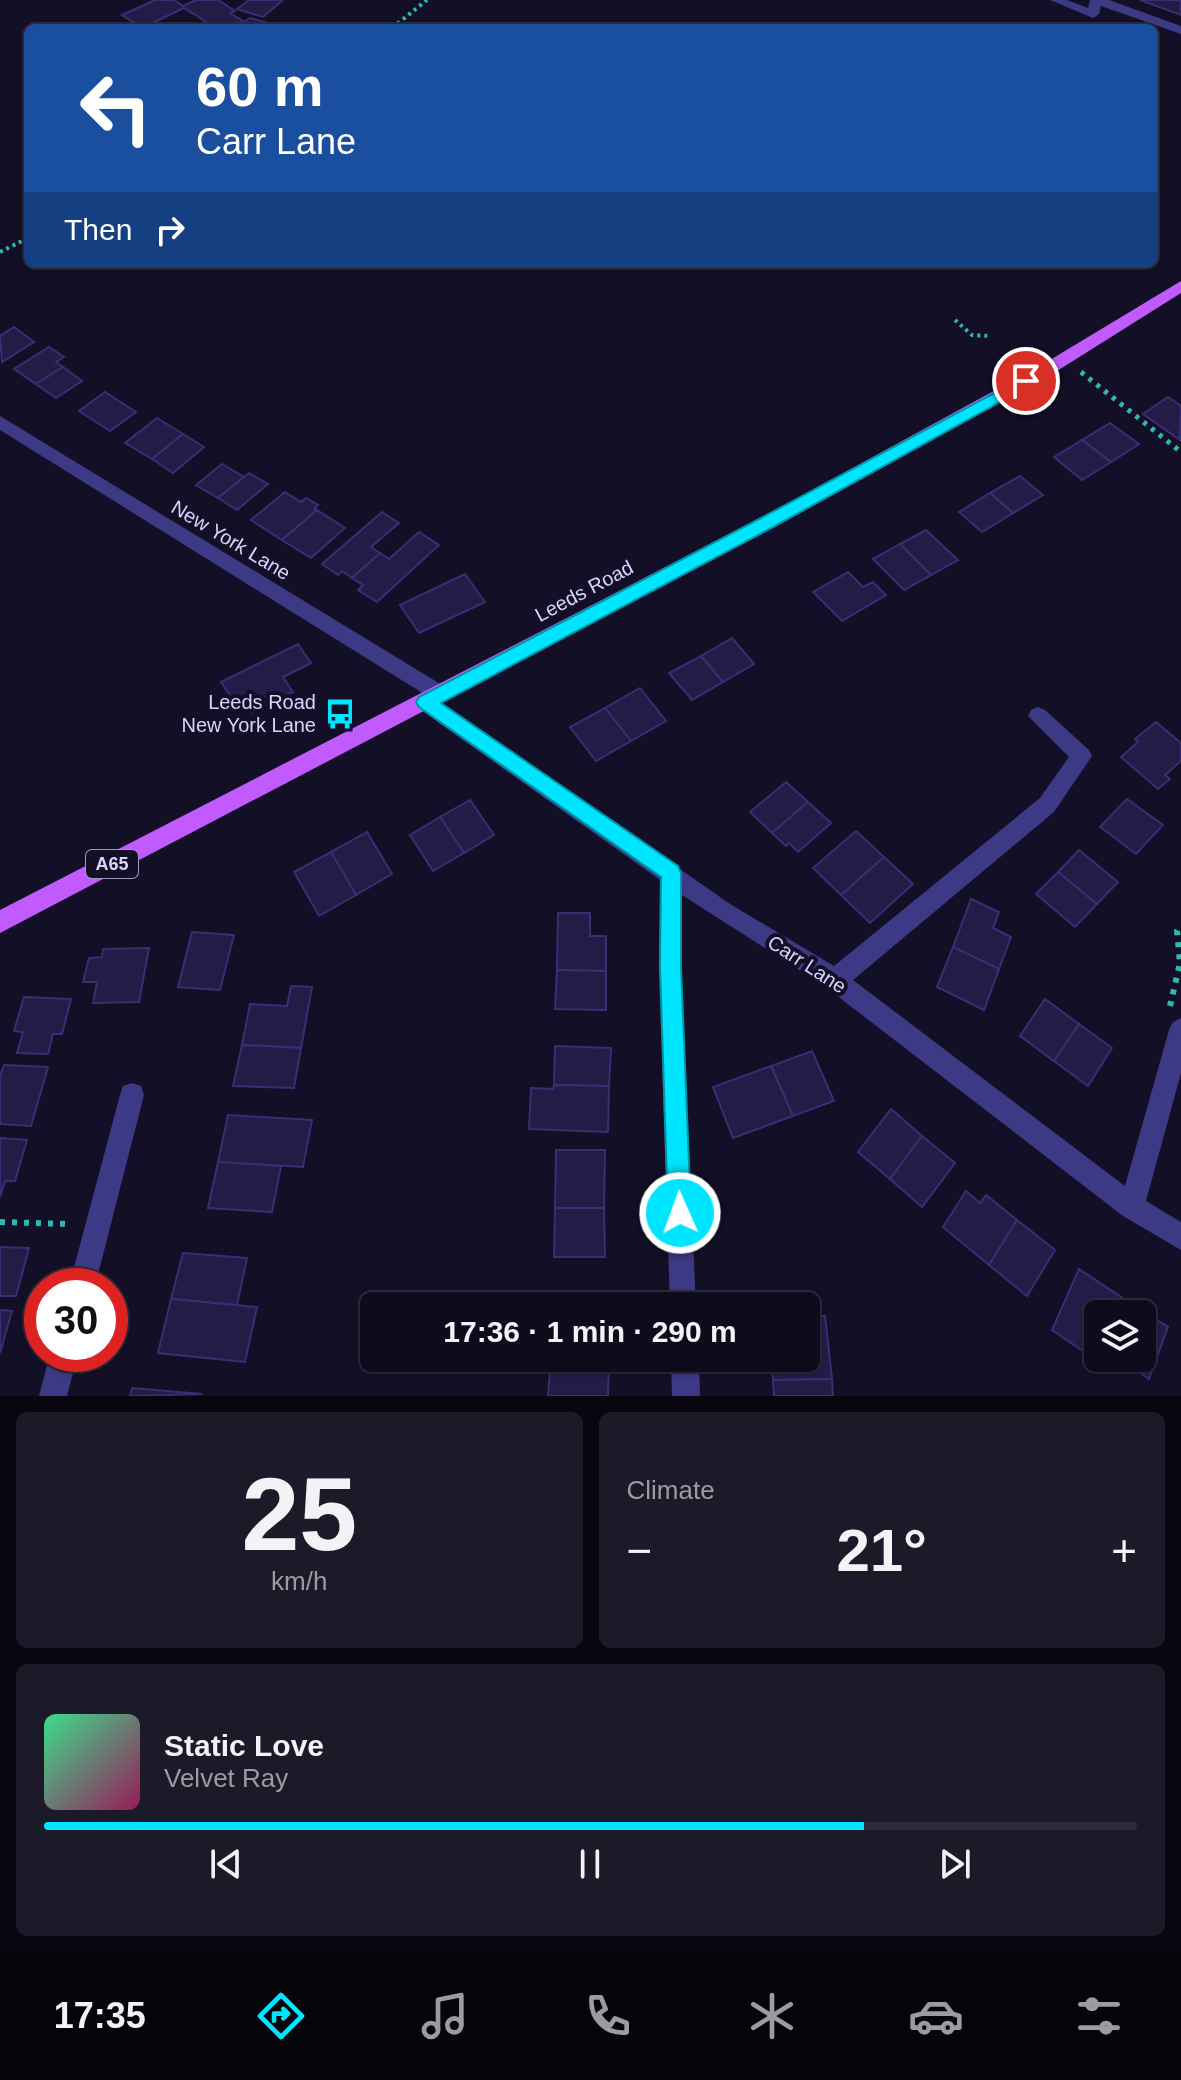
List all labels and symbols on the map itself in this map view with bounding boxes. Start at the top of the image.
pin [992,347,1060,415]
street label: New York Lane [168,496,294,584]
street label: Leeds Road [531,556,637,626]
place label: Leeds Road New York Lane [181,691,316,736]
bus stop icon: Leeds Road New York Lane [323,697,357,731]
road number: A65 [86,850,138,878]
street label: Carr Lane [764,931,850,997]
position arrow [638,1171,722,1255]
speed limit sign: 30 [24,1268,128,1372]

